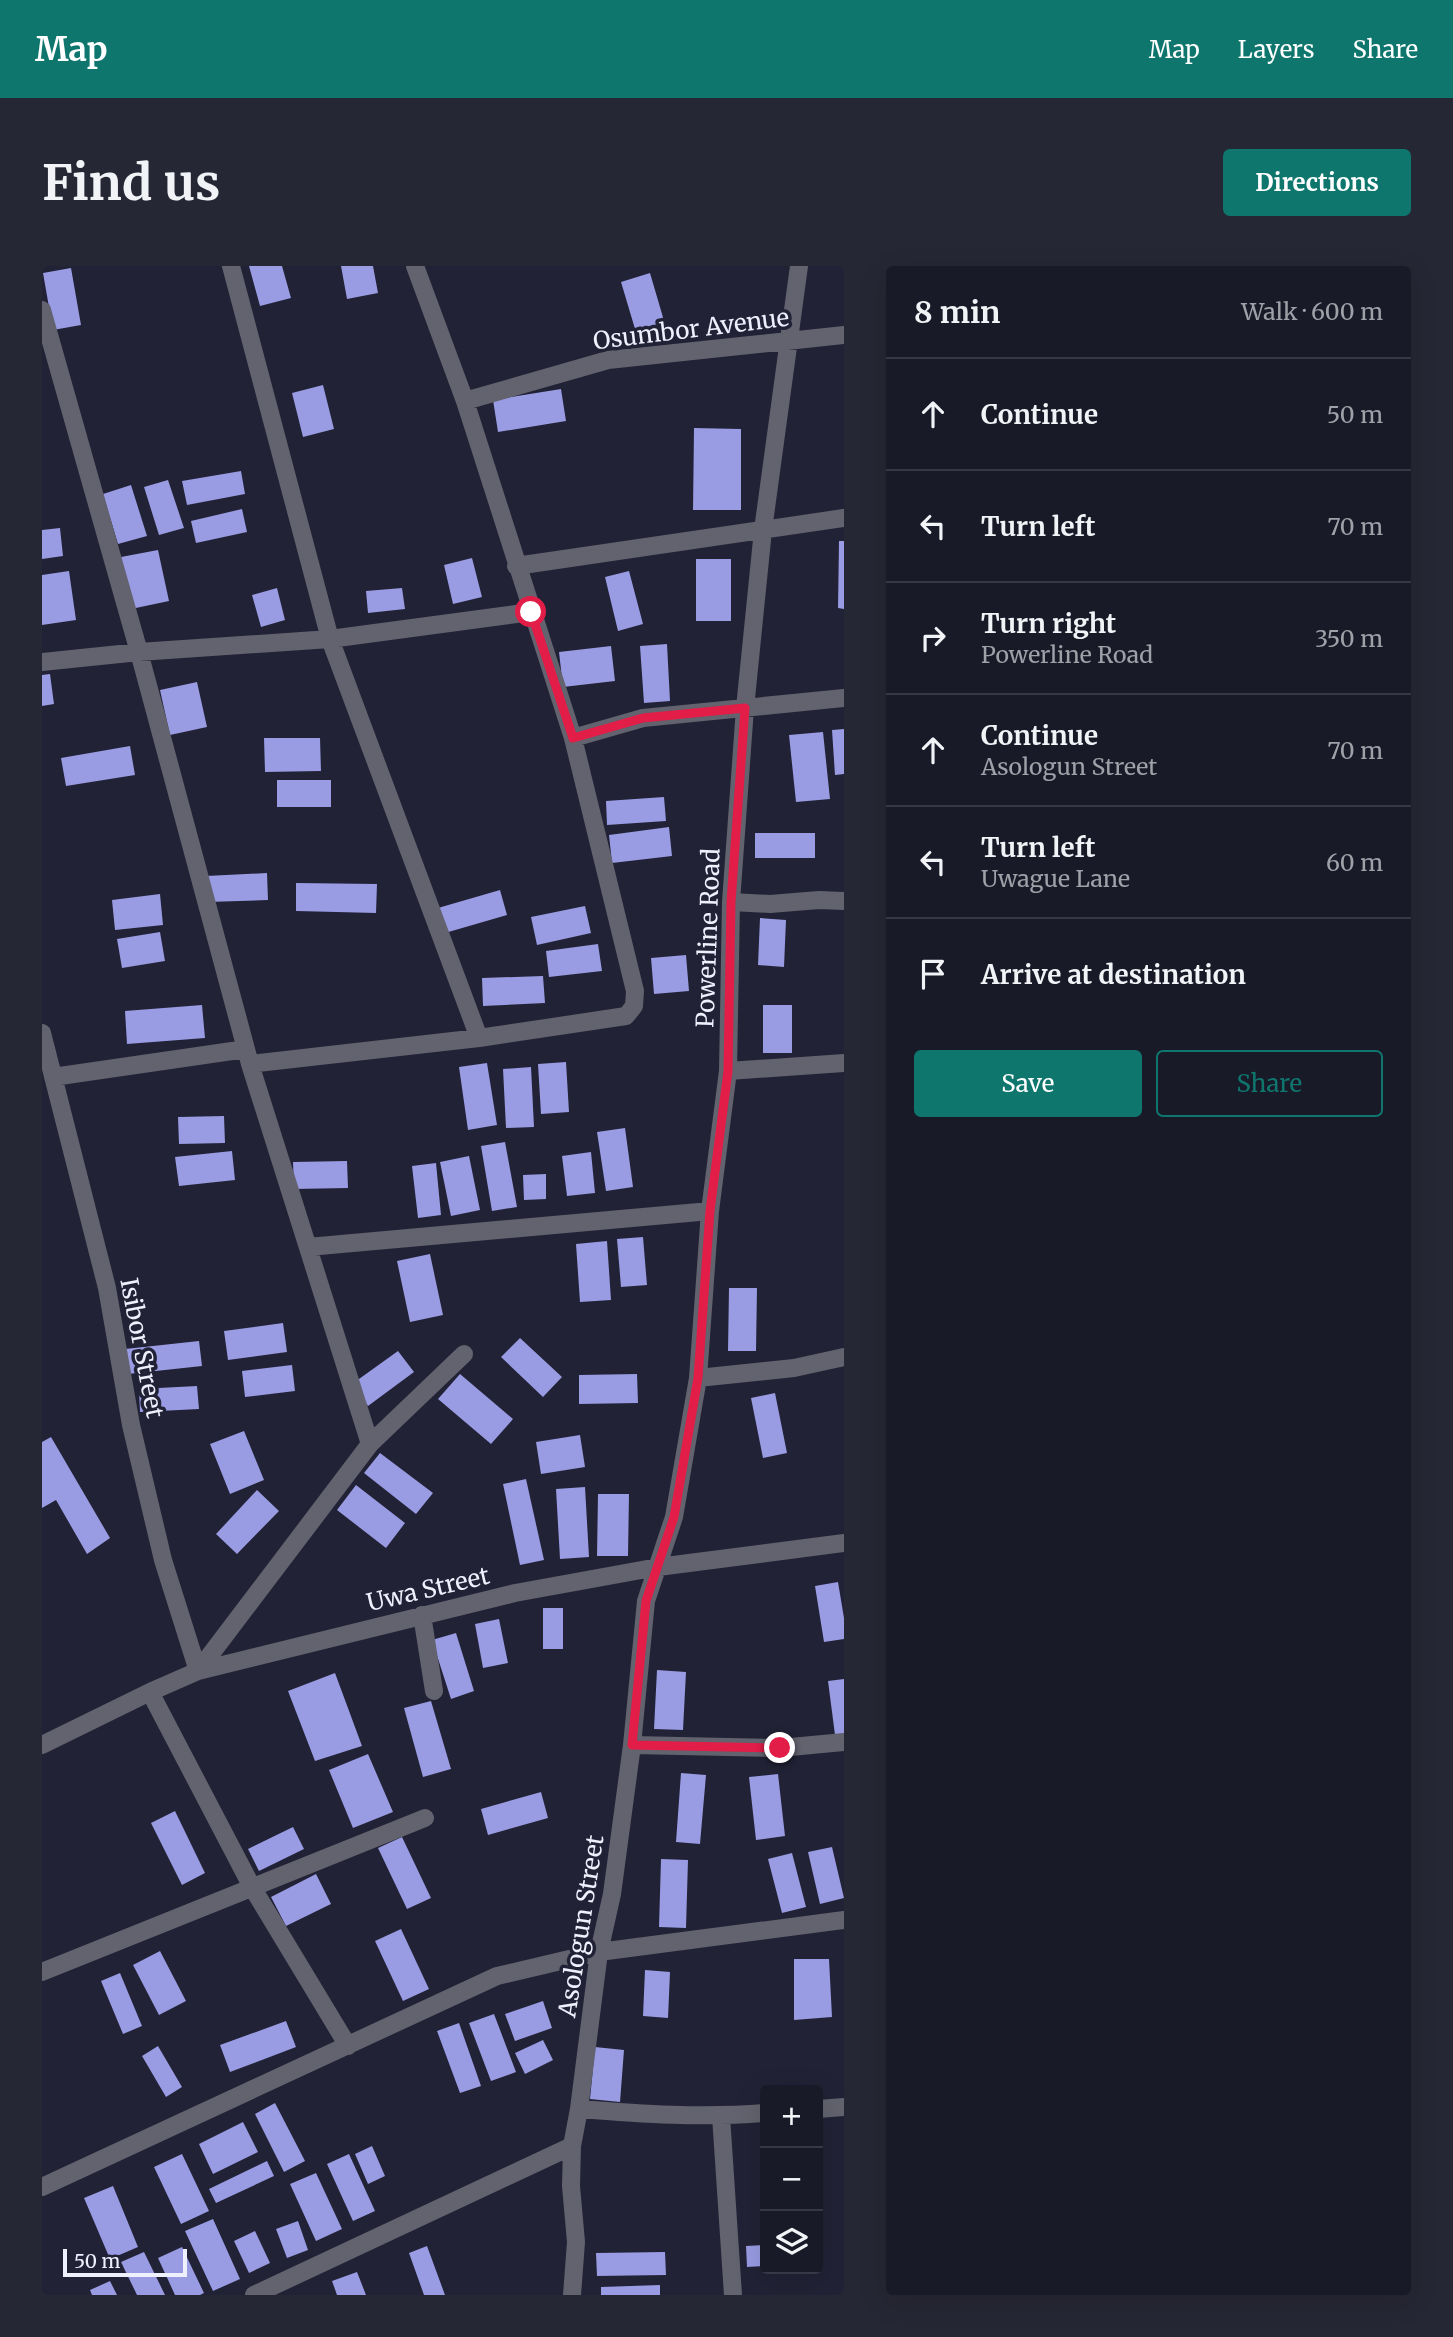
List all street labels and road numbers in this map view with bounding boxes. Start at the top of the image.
street label: Osumbor Avenue [591,302,791,356]
street label: Powerline Road [689,848,727,1028]
street label: Isibor Street [113,1276,171,1421]
street label: Uwa Street [364,1560,493,1618]
street label: Asologun Street [551,1832,611,2020]

